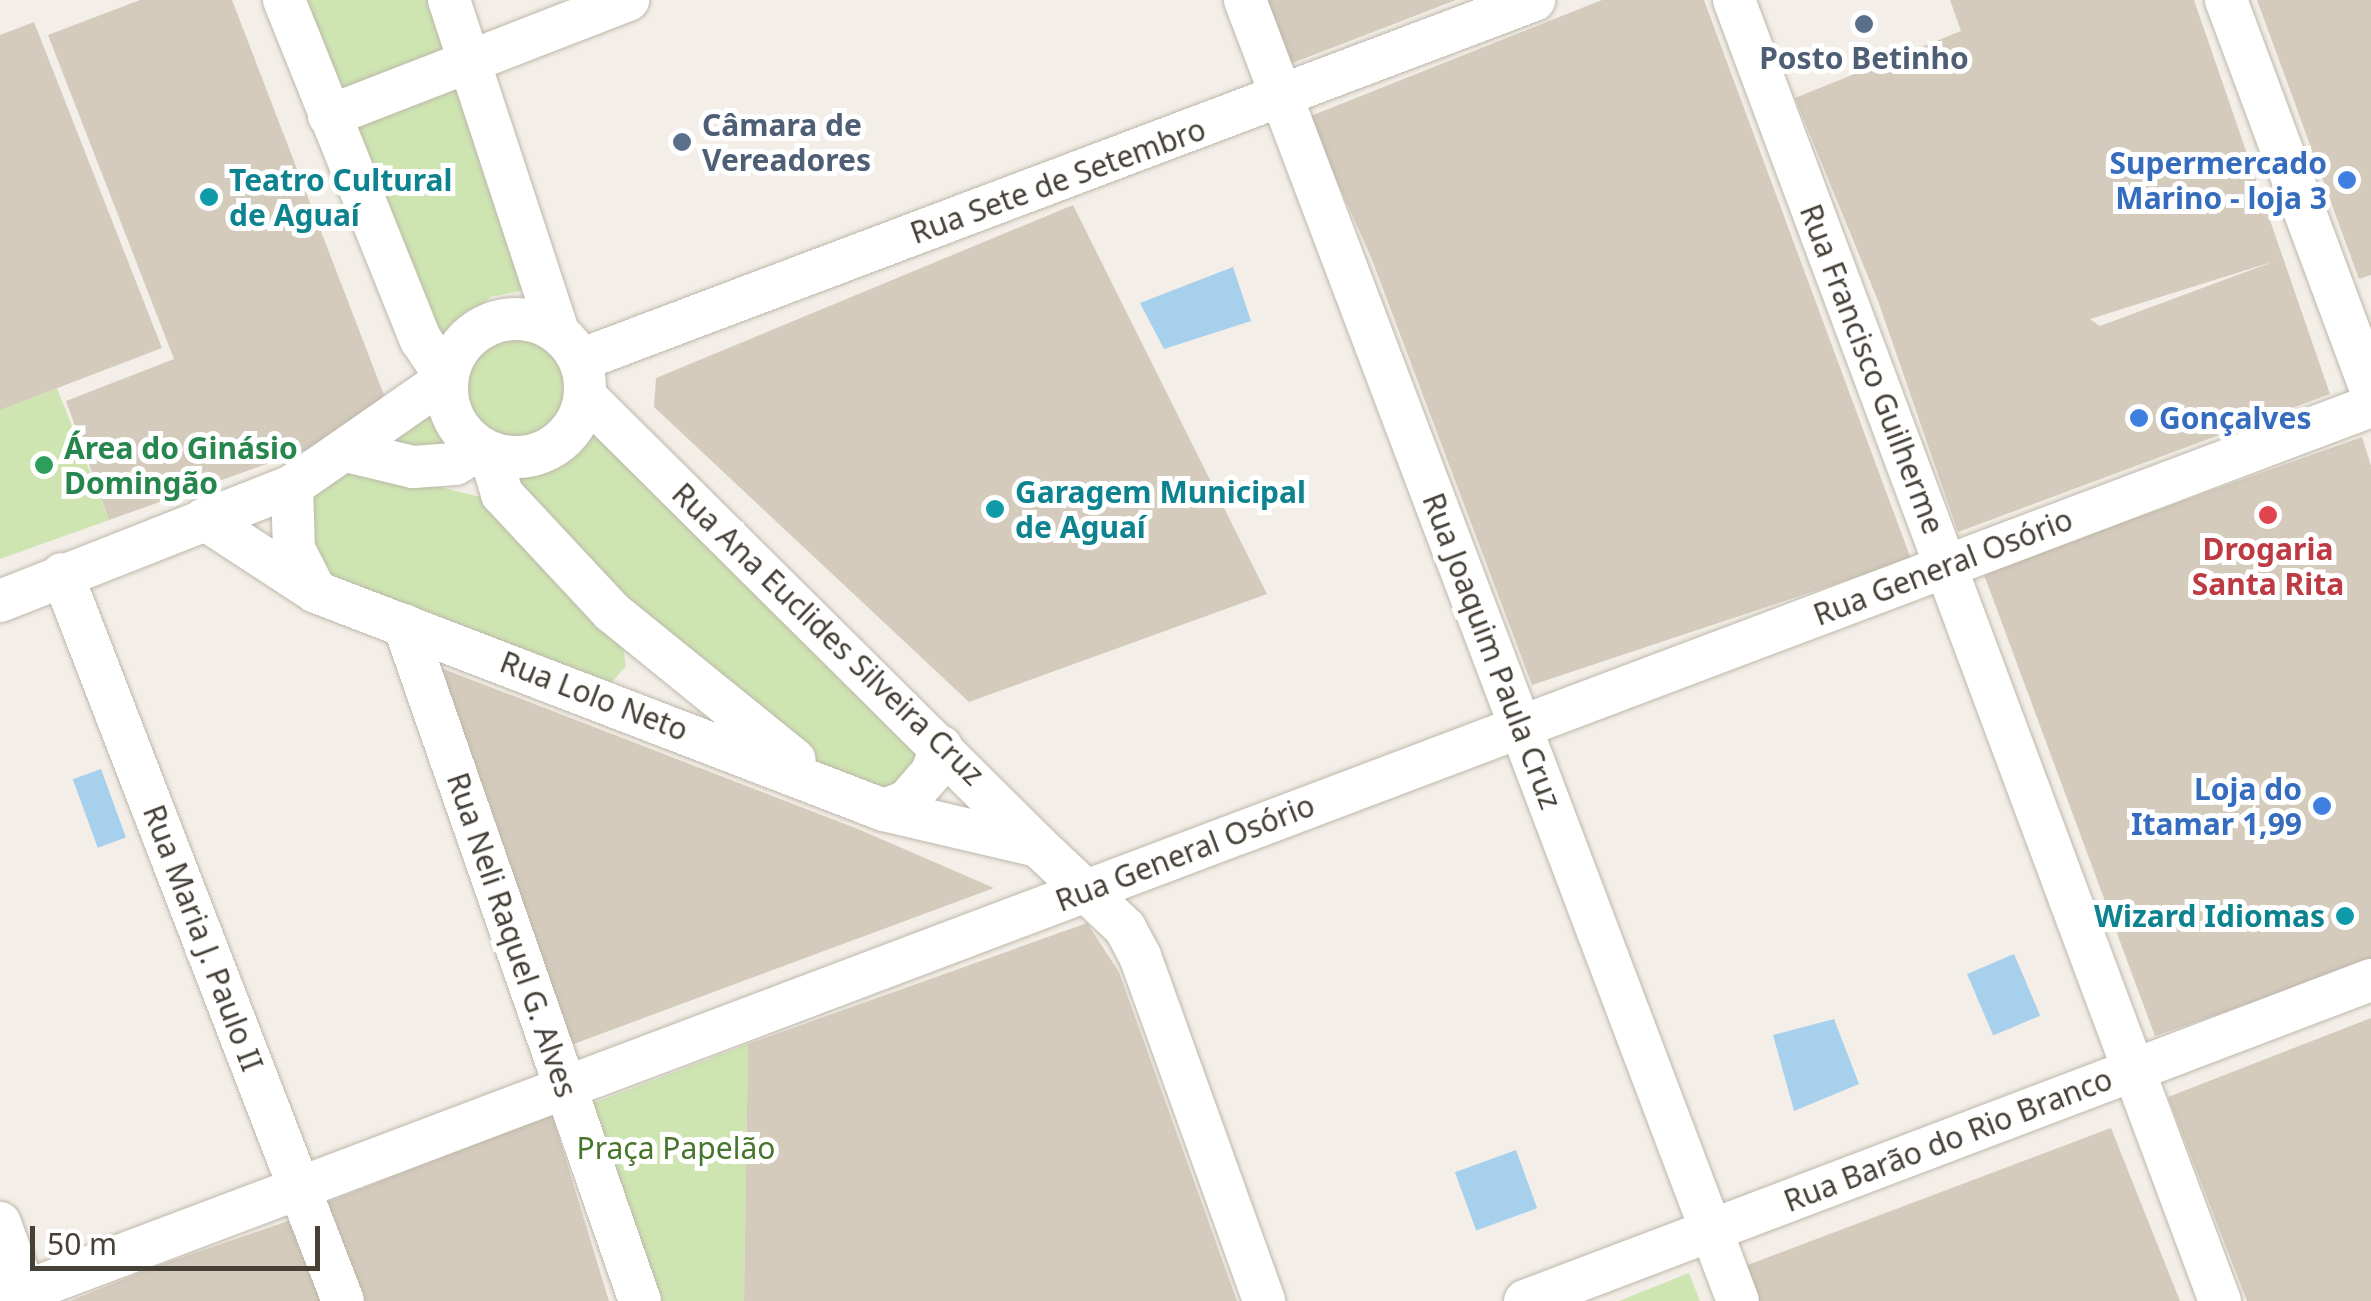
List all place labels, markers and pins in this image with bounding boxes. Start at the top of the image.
marker: Posto Betinho [1853,13,1875,35]
place label: Posto Betinho [1759,40,1969,76]
place label: Câmara de Vereadores [702,107,871,178]
marker: Câmara de Vereadores [671,131,693,153]
place label: Supermercado Marino - loja 3 [2110,145,2327,216]
place label: Teatro Cultural de Aguaí [229,162,452,232]
marker: Supermercado Marino - loja 3 [2336,169,2358,191]
marker: Teatro Cultural de Aguaí [198,186,220,208]
place label: Gonçalves [2159,400,2311,436]
marker: Gonçalves [2128,407,2150,429]
place label: Área do Ginásio Domingão [64,430,298,500]
marker: Área do Ginásio Domingão [33,454,55,476]
place label: Garagem Municipal de Aguaí [1015,474,1306,544]
marker: Garagem Municipal de Aguaí [984,498,1006,520]
marker: Drogaria Santa Rita [2257,504,2279,526]
place label: Drogaria Santa Rita [2192,531,2344,602]
place label: Loja do Itamar 1,99 [2131,771,2302,842]
marker: Loja do Itamar 1,99 [2311,795,2333,817]
place label: Wizard Idiomas [2094,898,2325,934]
marker: Wizard Idiomas [2334,905,2356,927]

